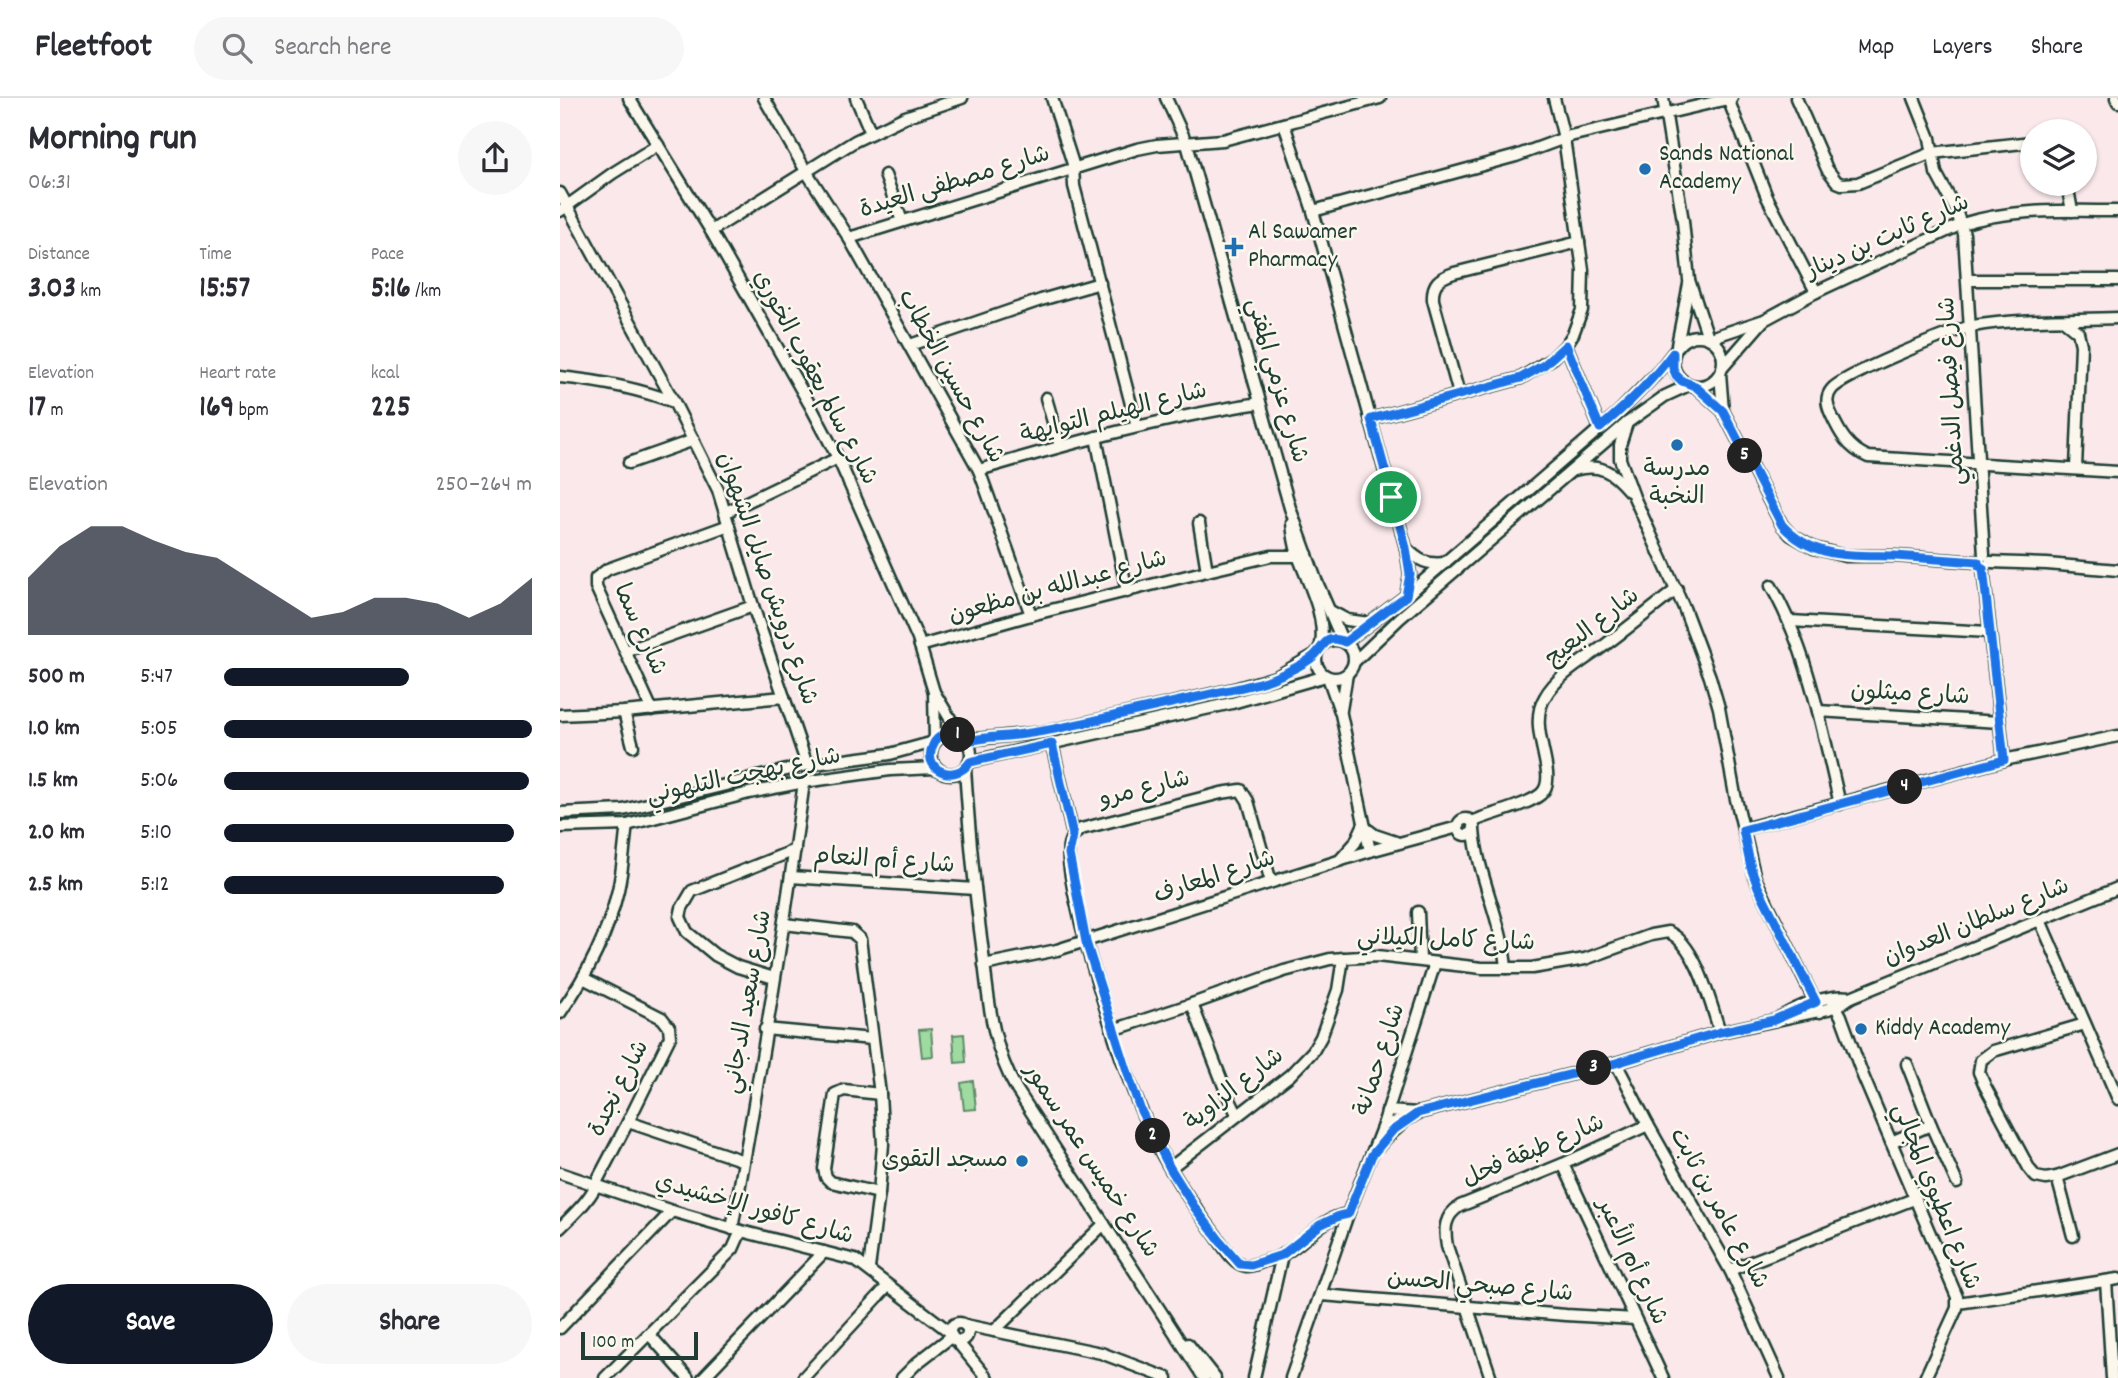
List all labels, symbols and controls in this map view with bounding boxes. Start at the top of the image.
search box [194,17,684,80]
text: Fleetfoot [35,25,152,72]
icon: search [218,29,256,67]
text: Search here [274,30,391,67]
text: Map [1858,31,1894,65]
text: Layers [1932,31,1993,65]
text: Share [2031,31,2083,65]
text: Morning run [28,113,197,168]
map controls [2020,119,2097,196]
button: layers [2020,119,2097,196]
button: share [458,121,532,195]
street label: شارع مصطفى العيدة [856,138,1054,228]
place label: Sands National Academy [1659,138,1794,200]
marker: Sands National Academy [1637,161,1653,177]
text: 06:31 [28,167,71,200]
street label: شارع ثابت بن دينار [1799,187,1975,290]
place label: Al Sawamer Pharmacy [1248,216,1357,278]
marker: Al Sawamer Pharmacy [1226,239,1242,255]
text: Distance [28,242,90,269]
text: Time [199,242,232,269]
text: Pace [371,242,404,269]
street label: شارع سالم يعقوب الخوري [743,264,885,492]
text: 3.03 [28,269,76,312]
text: 15:57 [199,269,250,312]
text: 5:16 [371,269,411,312]
text: km [76,279,101,306]
text: /km [411,279,441,306]
street label: شارع حسين الخطاب [888,284,1012,470]
street label: شارع عزمي المفتي [1235,295,1316,468]
street label: شارع فيصل الدغمي [1931,296,1976,486]
text: Elevation [28,361,94,388]
text: Heart rate [199,361,276,388]
text: kcal [371,361,400,388]
street label: شارع الهيلم التوايهة [1017,374,1211,454]
text: 17 [28,388,46,431]
text: 169 [199,388,234,431]
text: 225 [371,388,411,431]
text: m [46,398,63,425]
text: bpm [234,398,269,425]
marker: مدرسة النخبة [1669,437,1685,453]
pin: 5 [1728,438,1762,474]
text: 5 [1740,442,1749,469]
street label: شارع درويش صايل الشهوان [707,448,825,710]
place label: مدرسة النخبة [1644,453,1710,515]
pin [1361,467,1421,527]
text: Elevation [28,469,108,502]
text: 250–264 m [435,469,532,502]
icon: arrive [1372,478,1410,516]
street label: شارع عبدالله بن مظعون [945,542,1171,634]
street label: شارع سما [604,579,674,681]
street label: شارع البعيج [1538,580,1648,676]
text: 500 m [28,661,85,694]
text: 5:47 [140,661,173,694]
street label: شارع ميثلون [1849,675,1971,715]
text: 1.0 km [28,713,80,746]
text: 5:05 [140,713,178,746]
pin: 1 [940,718,976,752]
text: 1 [955,721,960,748]
street label: شارع بهجت التلهوني [644,740,844,815]
street label: شارع مرو [1094,762,1194,818]
text: 1.5 km [28,765,78,798]
text: 5:06 [140,765,178,798]
pin: 4 [1888,770,1922,804]
text: 4 [1901,773,1908,800]
text: 2.0 km [28,817,85,850]
text: 5:10 [140,817,172,850]
street label: شارع أم النعام [812,839,956,884]
street label: شارع المعارف [1150,842,1280,914]
text: 2.5 km [28,869,83,902]
text: 5:12 [140,869,170,902]
street label: شارع سلطان العدوان [1879,870,2075,976]
street label: شارع سعيد الدجاني [716,908,783,1097]
street label: شارع كامل الكيلاني [1356,921,1536,962]
street label: شارع حمانة [1347,999,1415,1121]
place label: Kiddy Academy [1875,1012,2012,1046]
marker: Kiddy Academy [1853,1021,1869,1037]
street label: شارع نجدة [581,1035,659,1143]
street label: شارع الزاوية [1178,1040,1292,1140]
pin: 3 [1576,1051,1612,1086]
text: 3 [1589,1054,1598,1081]
street label: شارع خميس عمر سمور [1013,1056,1166,1266]
street label: شارع اعطيوي المجالي [1881,1098,1988,1296]
street label: شارع طبقة فحل [1458,1107,1610,1197]
pin: 2 [1136,1118,1170,1154]
text: 2 [1148,1122,1157,1149]
street label: شارع عامر بن ثابت [1660,1122,1776,1296]
place label: مسجد التقوى [881,1144,1008,1178]
marker: مسجد التقوى [1014,1153,1030,1169]
street label: شارع كافور الإخشيدي [651,1165,857,1255]
street label: شارع أم الأعبر [1586,1190,1678,1331]
street label: شارع صبحي الحسن [1385,1262,1575,1313]
button: Save [28,1284,273,1364]
button: Share [287,1284,532,1364]
scale bar [581,1329,698,1361]
text: 100 m [592,1330,634,1357]

